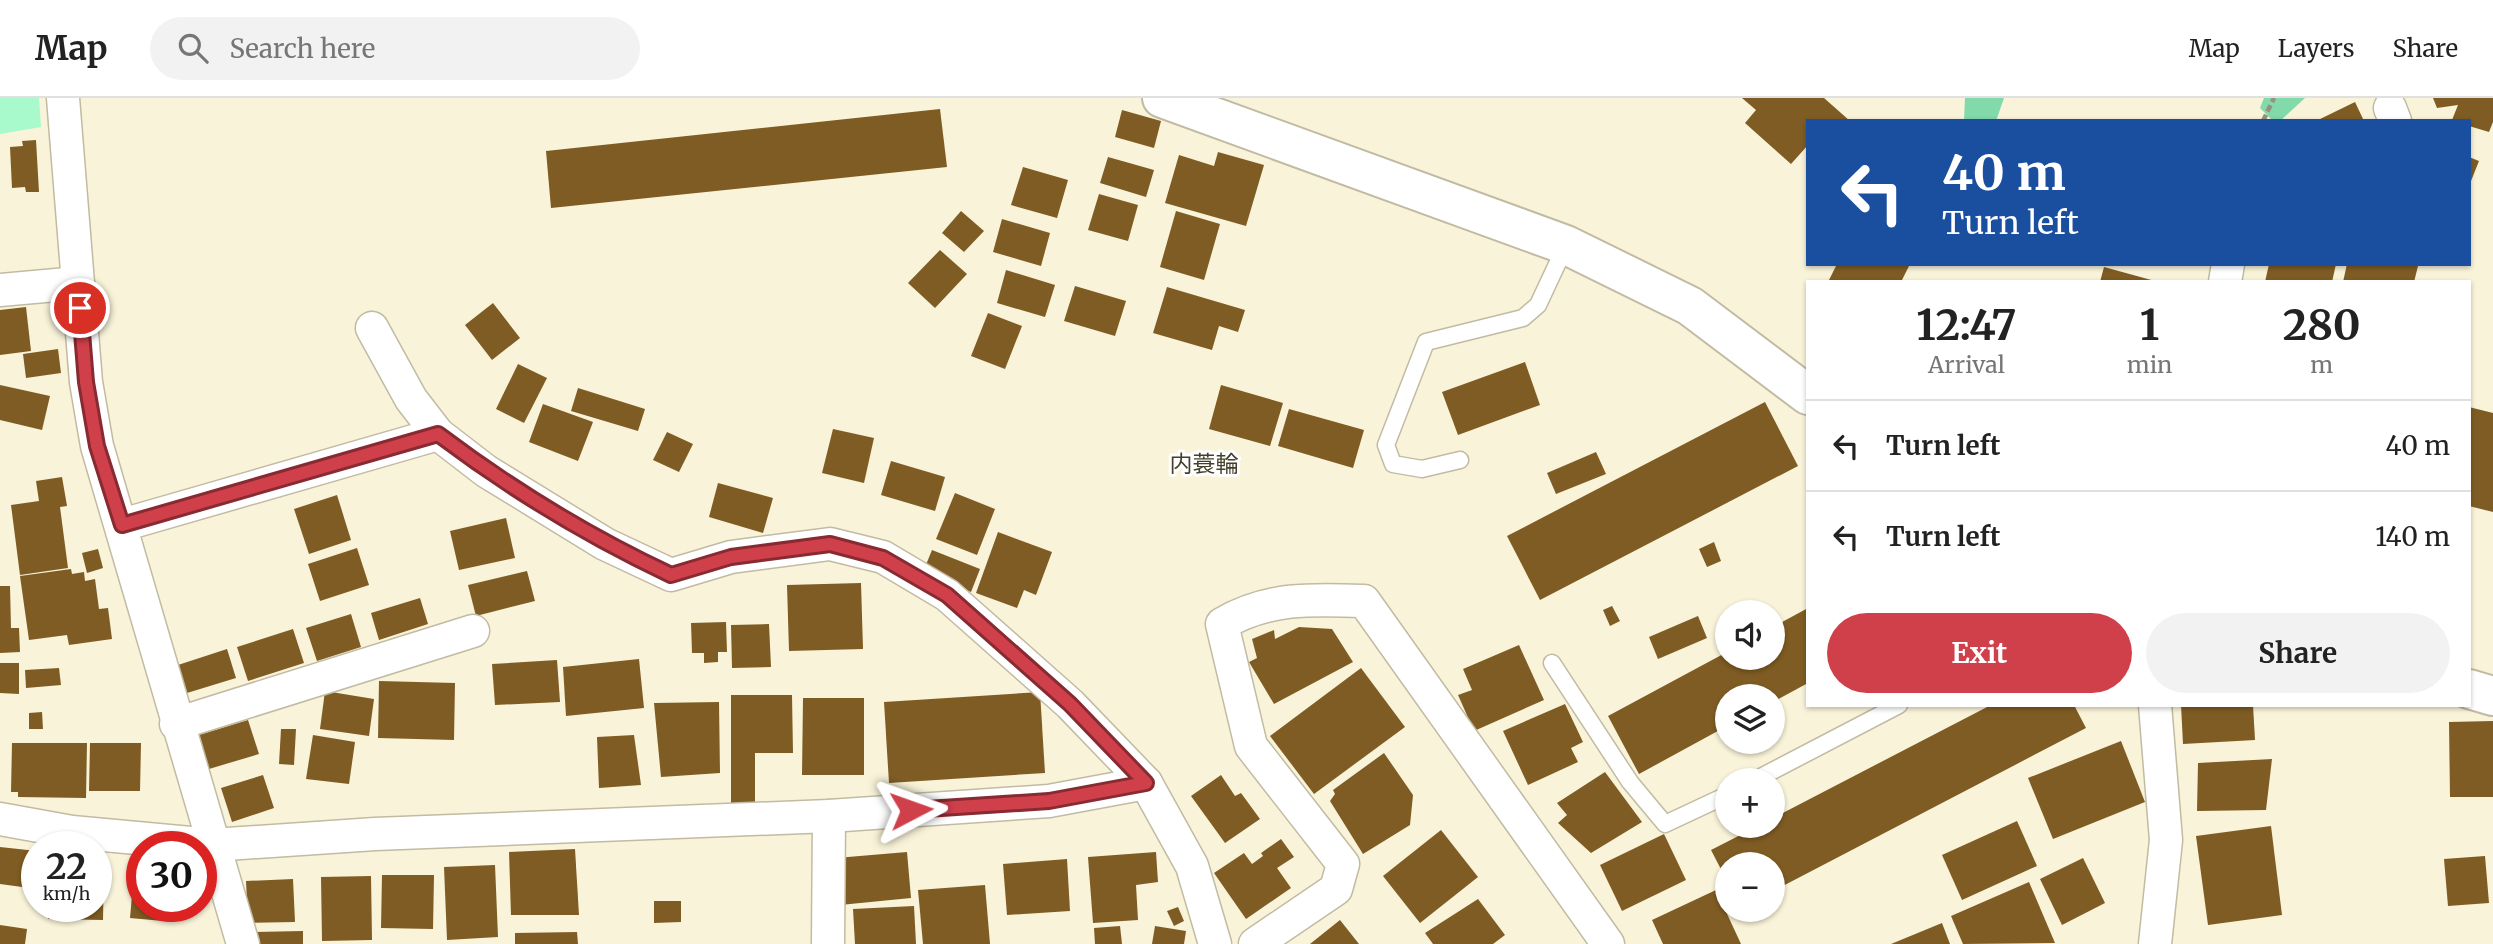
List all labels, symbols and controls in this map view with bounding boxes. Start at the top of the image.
search box [150,17,640,80]
text: Map [35,28,108,69]
icon: search [174,29,212,67]
text: Search here [230,32,375,65]
text: Map [2189,33,2240,64]
text: Layers [2278,33,2354,64]
text: Share [2392,33,2458,64]
text: 40 m [1942,142,2066,203]
icon: left [1827,147,1918,238]
text: Turn left [1942,203,2079,243]
pin [50,278,110,338]
icon: arrive [61,289,99,327]
text: 12:47 [1916,299,2017,351]
text: 1 [2140,299,2159,351]
text: 280 [2283,299,2361,351]
text: Arrival [1928,350,2005,379]
text: min [2127,350,2172,379]
text: m [2310,350,2333,379]
icon: left [1827,427,1865,465]
text: Turn left [1886,429,2000,462]
text: 40 m [2386,429,2450,462]
district label: 内蓑輪 [1170,449,1239,478]
icon: left [1827,518,1865,556]
text: Turn left [1886,520,2000,553]
text: 140 m [2375,520,2450,553]
map controls [1715,600,1785,922]
button: sound [1715,600,1785,670]
button: Exit [1827,613,2132,693]
button: Share [2146,613,2450,693]
button: layers [1715,684,1785,754]
button: + [1715,768,1785,838]
position arrow [874,773,948,847]
speed limit sign: 30 [126,831,217,922]
text: 22 [46,845,87,889]
button: − [1715,852,1785,922]
text: km/h [43,882,90,905]

